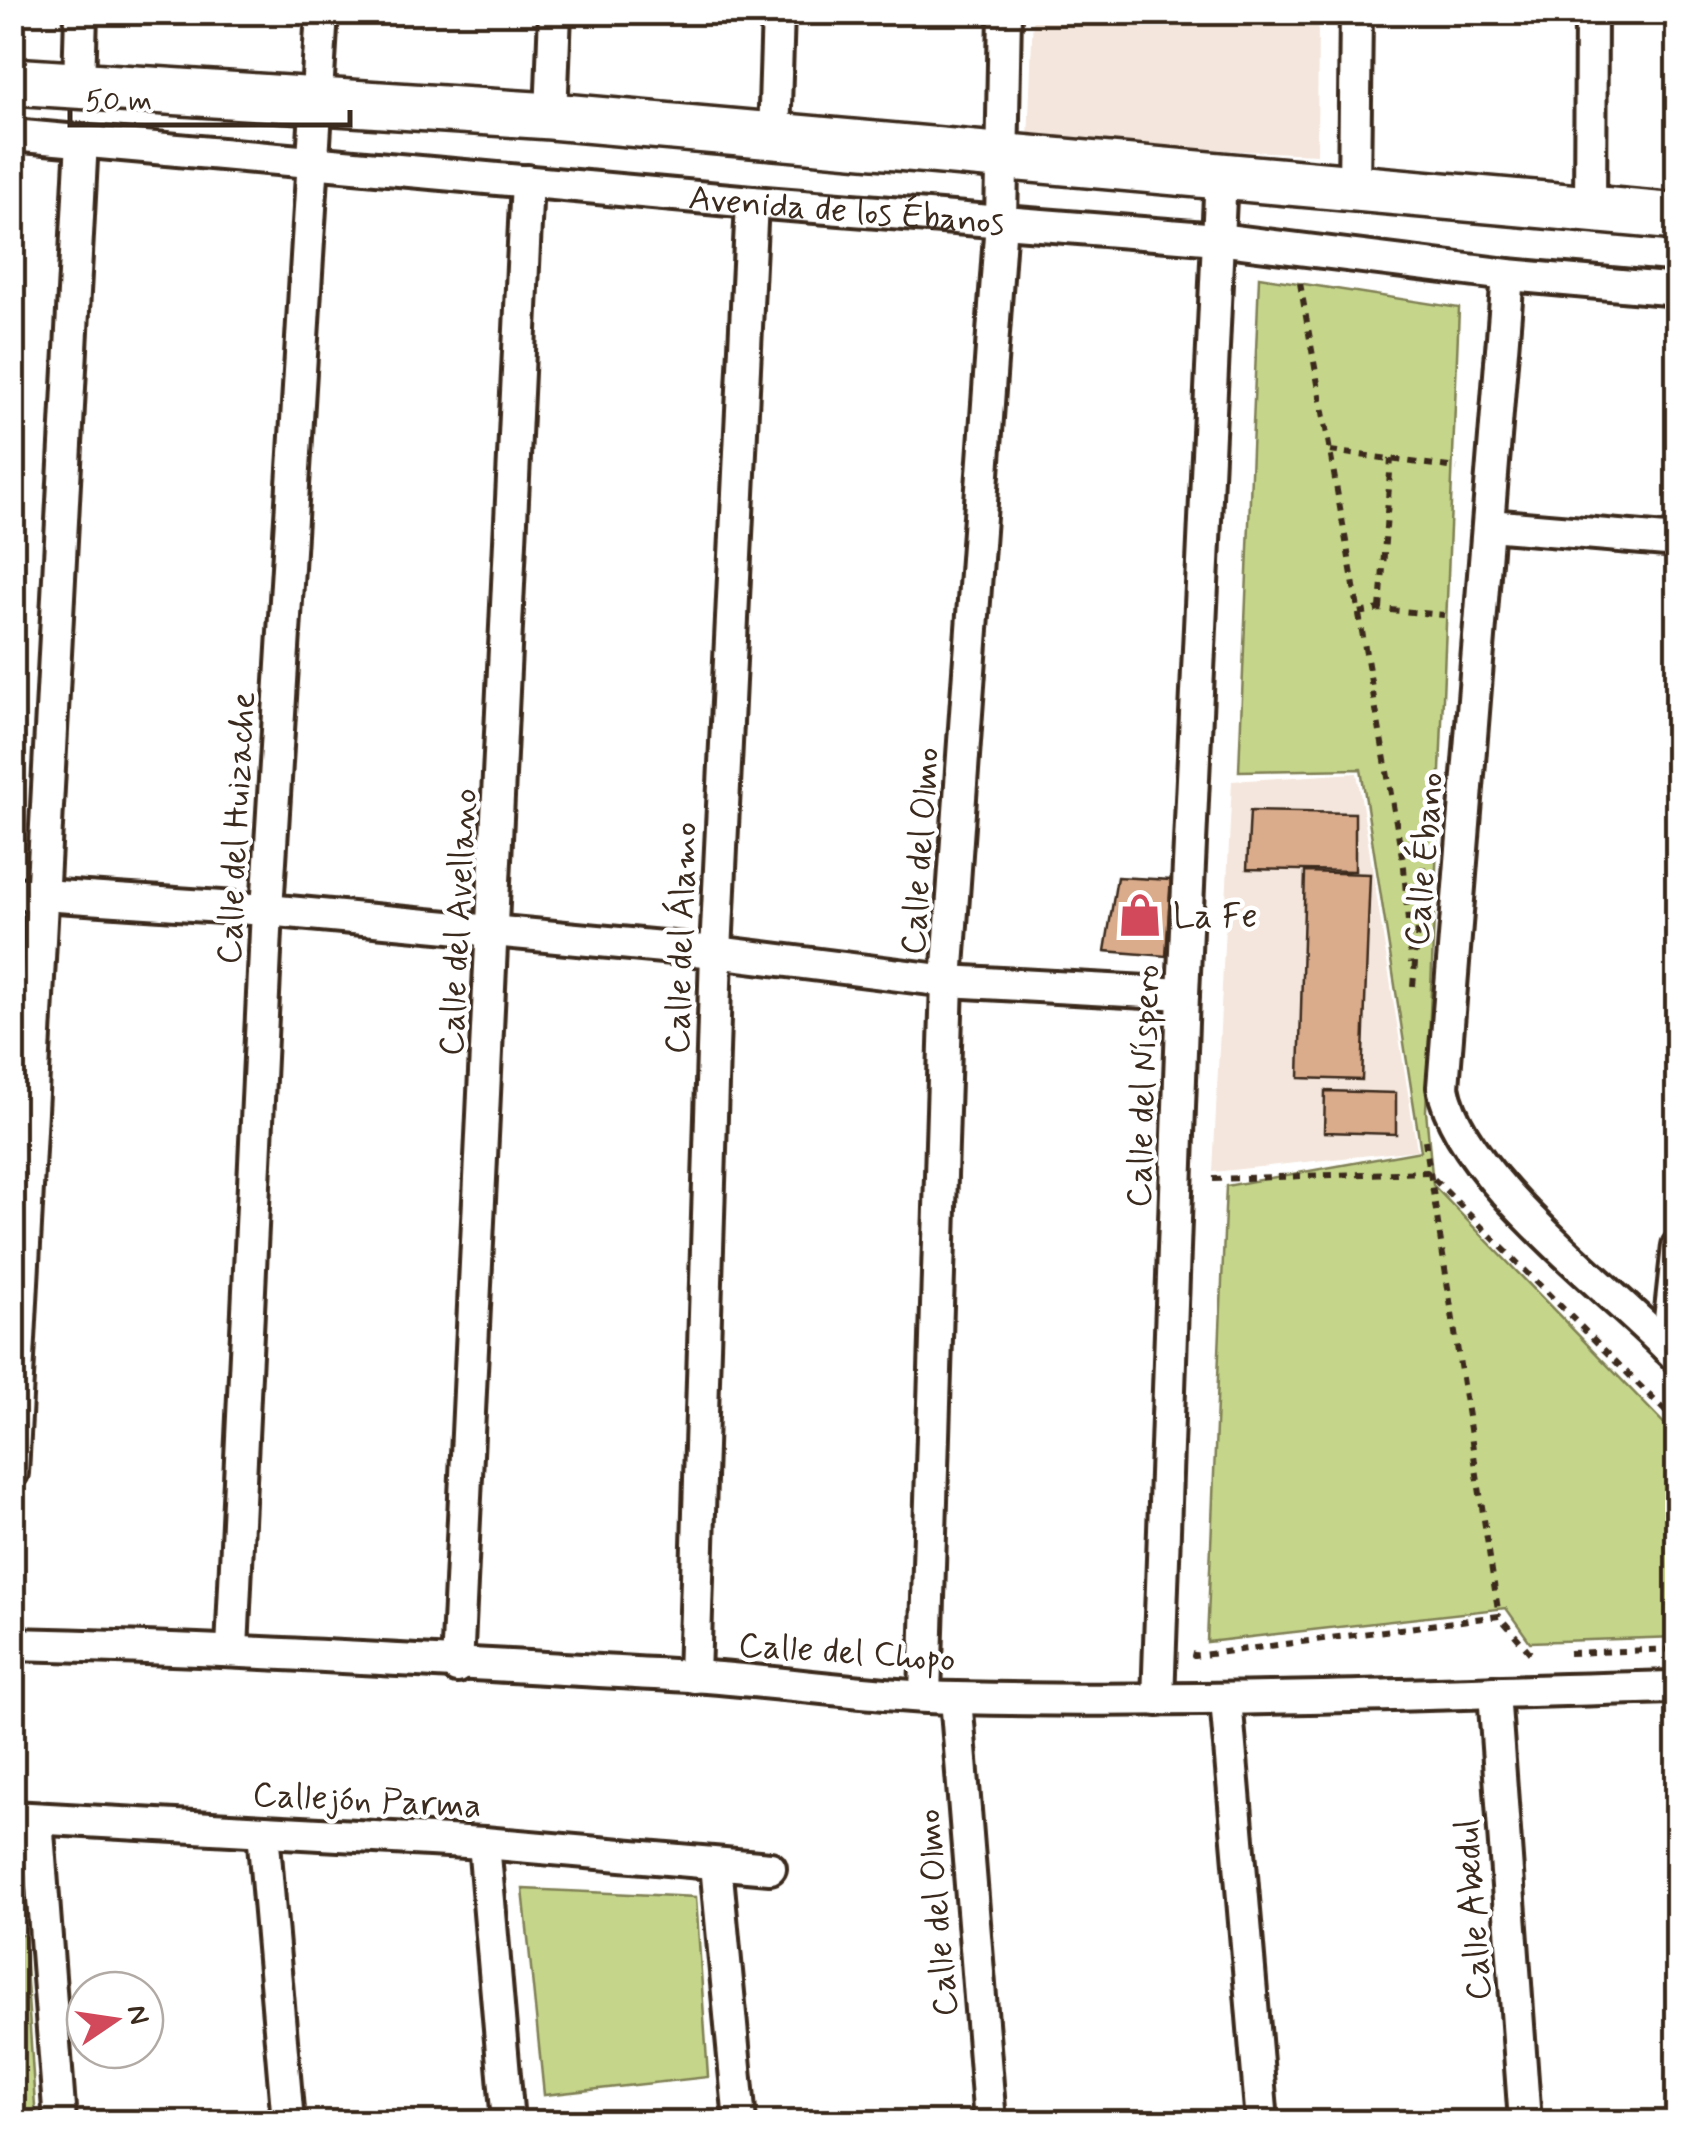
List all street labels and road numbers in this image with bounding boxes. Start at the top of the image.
street label: Avenida de los Ébanos [687,175,1006,247]
street label: Calle del Huizache [207,691,267,966]
street label: Calle del Olmo [891,746,951,956]
street label: Calle Ébano [1393,770,1455,948]
street label: Calle del Avellano [429,787,489,1057]
street label: Calle del Álamo [655,821,709,1055]
street label: Calle del Níspero [1117,964,1171,1208]
street label: Calle del Chopo [737,1622,957,1684]
street label: Callejón Parma [251,1772,483,1830]
street label: Calle del Olmo [906,1807,970,2018]
street label: Calle Abedul [1445,1818,1503,2002]

